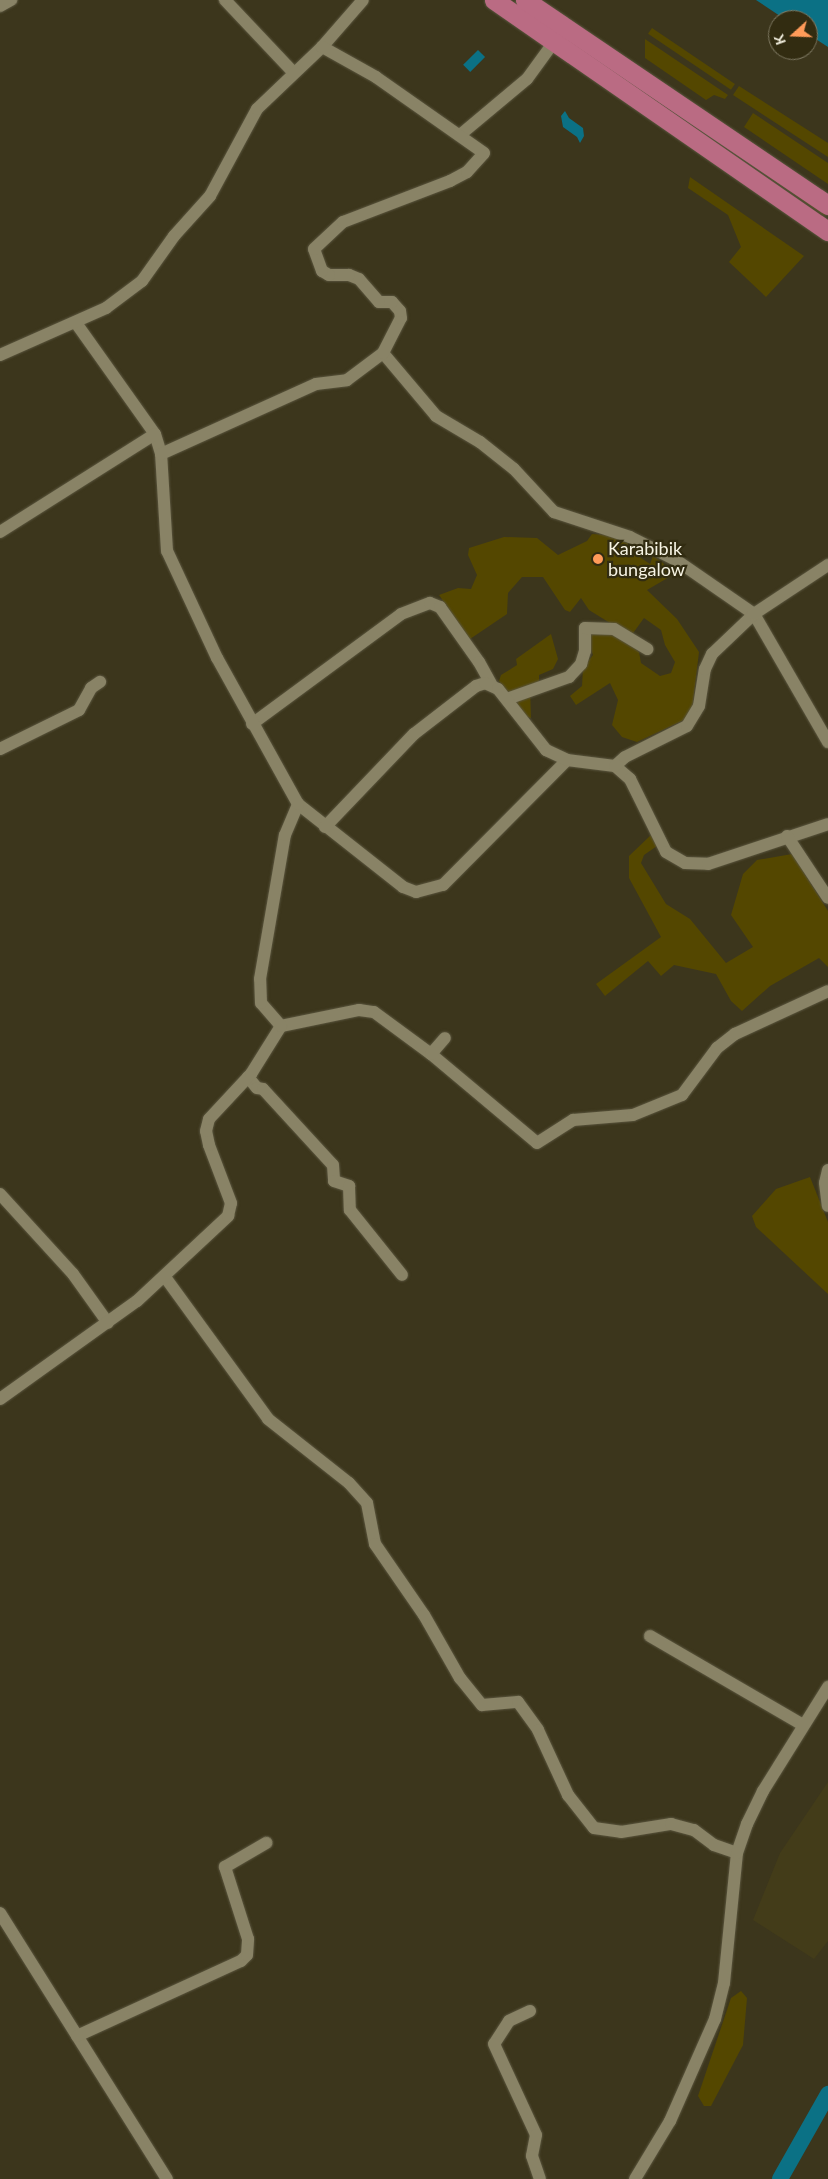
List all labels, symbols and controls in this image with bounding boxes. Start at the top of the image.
north arrow [768,10,818,60]
text: K [770,33,789,47]
place label: Karabibik bungalow [608,538,685,580]
marker: Karabibik bungalow [592,553,604,565]

